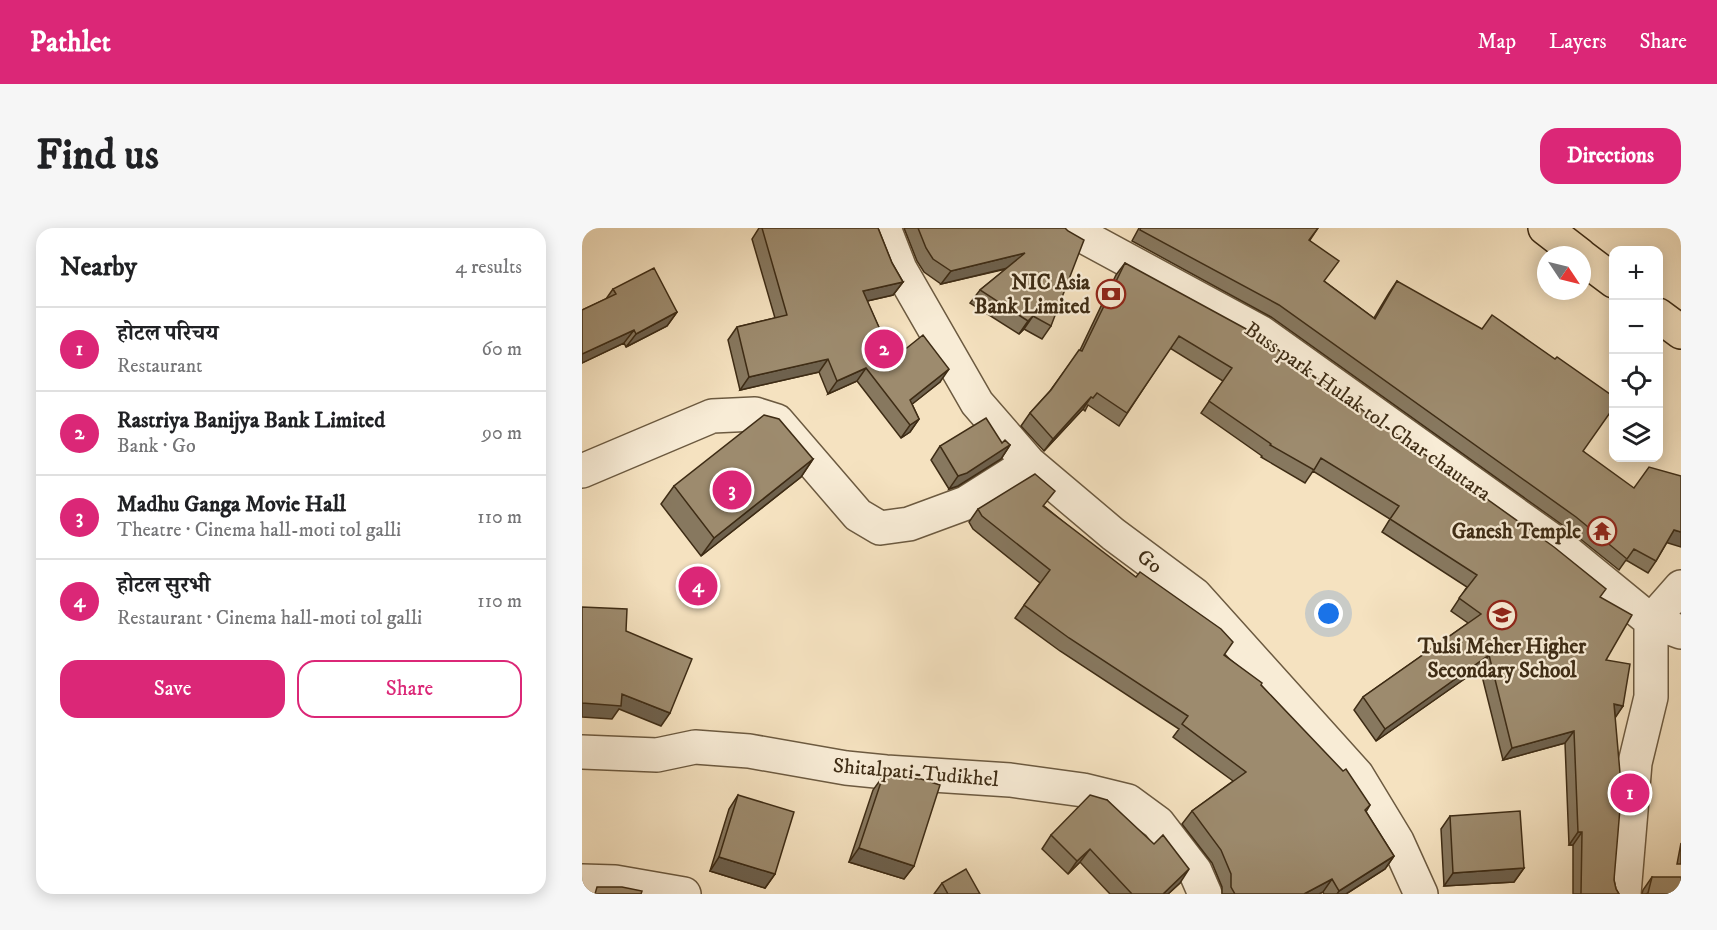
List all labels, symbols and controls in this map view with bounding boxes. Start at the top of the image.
text: Pathlet [30,25,111,60]
text: Map [1477,29,1516,55]
text: Layers [1549,29,1607,55]
text: Share [1640,29,1687,55]
button: Directions [1540,128,1681,184]
text: Find us [36,130,159,182]
north arrow [1537,246,1591,300]
map controls [1609,246,1663,462]
button: + [1609,246,1663,300]
text: Nearby [60,251,137,284]
text: 4 results [455,255,522,280]
place label: NIC Asia Bank Limited [974,270,1091,320]
bank icon: NIC Asia Bank Limited [1095,278,1127,310]
button: − [1609,300,1663,354]
street label: Buss park-Hulak tol-Char chautara [1239,317,1496,507]
text: होटल परिचय [117,320,218,347]
pin: 2 [864,326,904,372]
text: 1 [76,337,83,362]
text: 60 m [482,337,522,362]
text: Restaurant [117,354,202,379]
button: locate [1609,354,1663,408]
text: Rastriya Banijya Bank Limited [117,407,385,434]
button: layers [1609,408,1663,462]
text: 2 [75,421,84,446]
text: 90 m [482,421,522,446]
text: Bank · Go [117,434,196,459]
pin: 3 [712,468,752,512]
text: Madhu Ganga Movie Hall [117,491,346,518]
text: 3 [76,505,83,530]
text: 110 m [477,505,522,530]
temple icon: Ganesh Temple [1586,515,1618,547]
text: Theatre · Cinema hall-moti tol galli [117,518,401,543]
place label: Ganesh Temple [1452,519,1581,545]
street label: Go [1132,544,1167,580]
pin: 4 [678,564,718,608]
text: होटल सुरभी [117,572,210,599]
text: 4 [74,589,85,614]
text: 110 m [477,589,522,614]
your location [1314,599,1343,628]
school or university icon: Tulsi Meher Higher Secondary School [1486,599,1518,631]
text: Restaurant · Cinema hall-moti tol galli [117,606,422,631]
place label: Tulsi Meher Higher Secondary School [1417,634,1587,684]
button: Save [60,660,285,718]
button: Share [297,660,522,718]
street label: Shitalpati-Tudikhel [832,753,1001,793]
pin: 1 [1610,770,1650,816]

